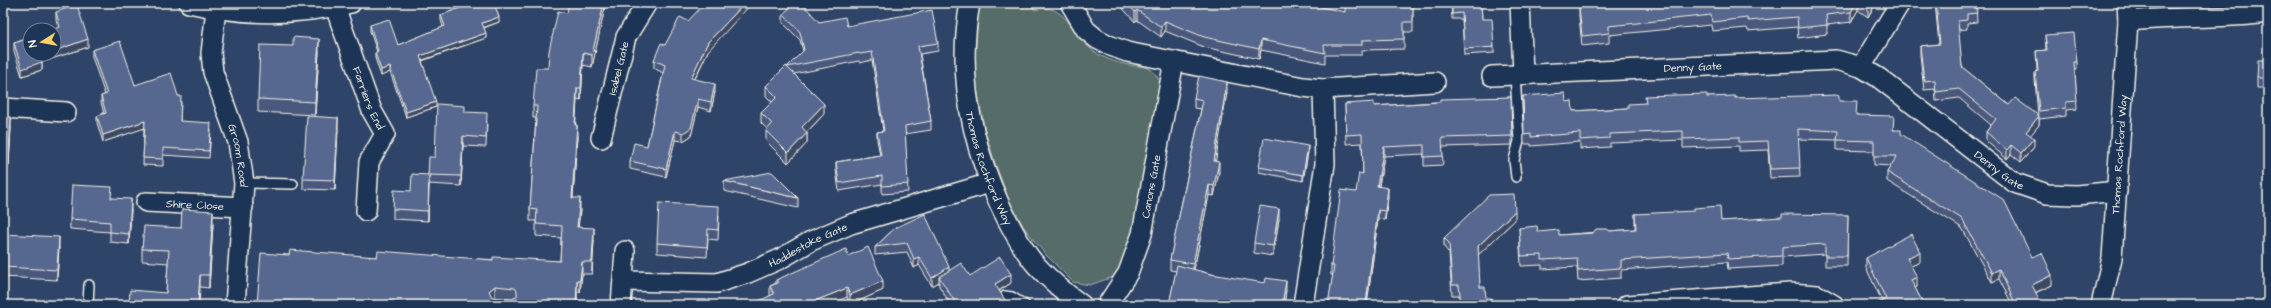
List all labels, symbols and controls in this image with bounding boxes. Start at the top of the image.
north arrow [22,22,62,62]
text: N [25,39,41,49]
street label: Isabel Gate [604,40,632,96]
street label: Denny Gate [1663,58,1722,76]
street label: Farriers End [349,64,389,132]
street label: Thomas Rochford Way [2107,94,2132,215]
street label: Thomas Rochford Way [962,110,1016,228]
street label: Groom Road [225,122,252,188]
street label: Denny Gate [1971,147,2026,193]
street label: Canons Gate [1138,154,1164,219]
street label: Shire Close [166,196,224,214]
street label: Haddestoke Gate [766,219,850,271]

